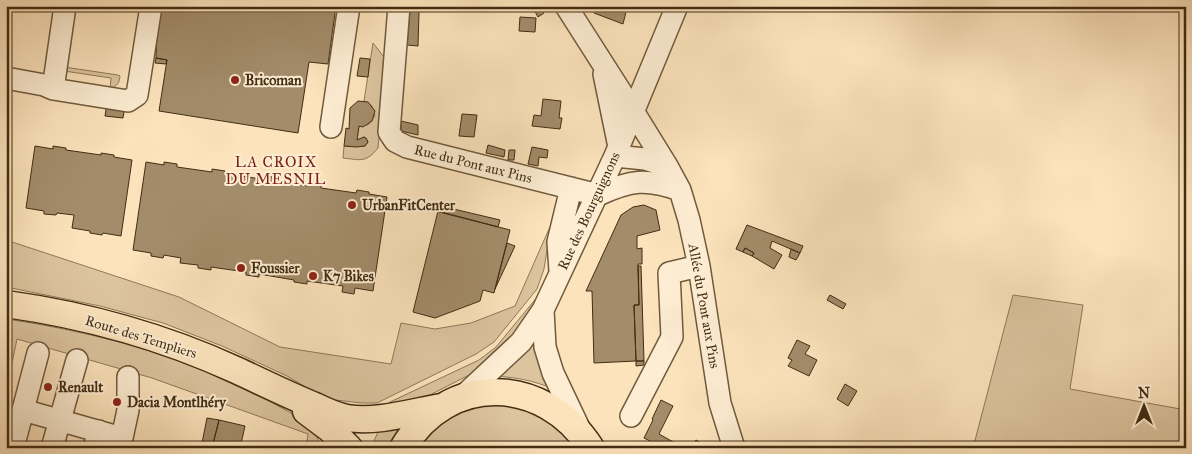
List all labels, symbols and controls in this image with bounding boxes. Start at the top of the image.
place label: Bricoman [245,72,302,89]
marker: Bricoman [229,74,241,86]
street label: Rue du Pont aux Pins [412,141,534,187]
street label: Rue des Bourguignons [554,149,624,273]
district label: LA CROIX DU MESNIL [226,153,326,188]
place label: UrbanFitCenter [362,197,456,214]
marker: UrbanFitCenter [346,199,358,211]
street label: Allée du Pont aux Pins [684,241,723,370]
place label: Foussier [251,260,300,277]
marker: Foussier [235,262,247,274]
place label: K7 Bikes [323,268,374,285]
marker: K7 Bikes [307,270,319,282]
street label: Route des Templiers [83,312,199,362]
place label: Renault [58,379,103,396]
marker: Renault [42,381,54,393]
north arrow [1120,382,1170,432]
text: N [1138,385,1150,402]
place label: Dacia Montlhéry [127,394,227,412]
marker: Dacia Montlhéry [111,396,123,408]

